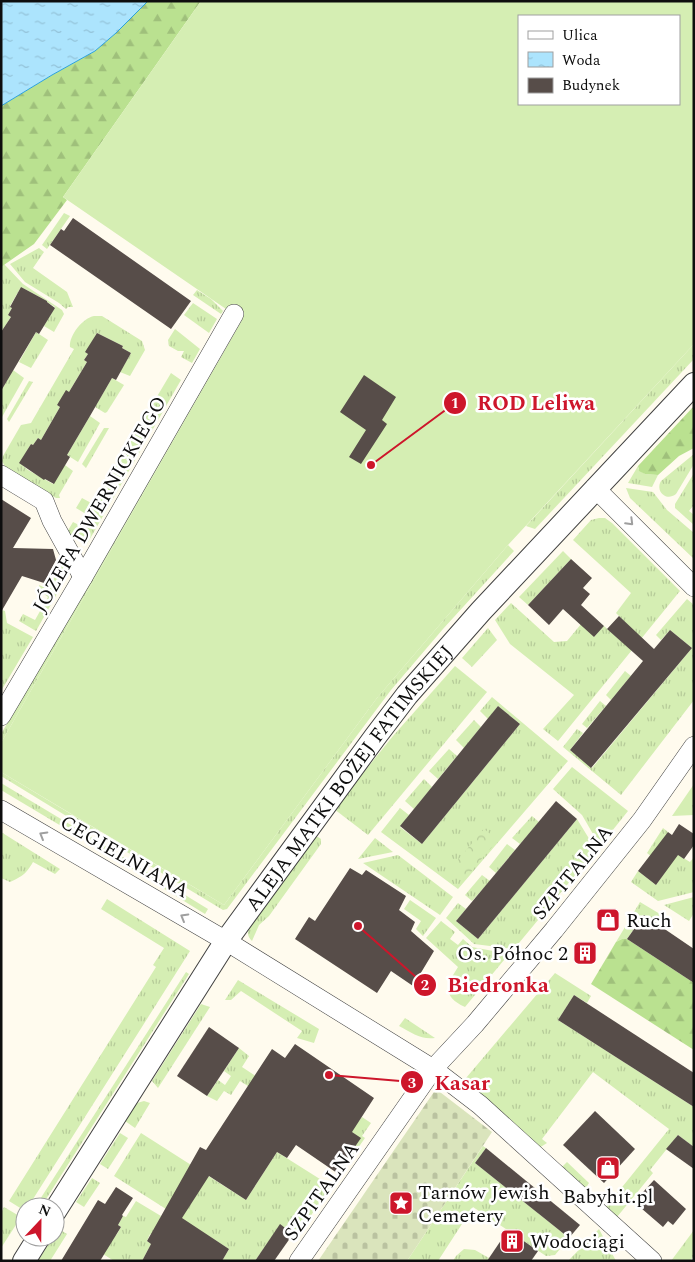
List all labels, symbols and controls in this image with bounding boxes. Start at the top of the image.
legend [518,15,680,105]
text: Ulica [562,24,598,47]
text: Woda [562,49,601,72]
text: Budynek [562,74,620,97]
callout: ROD Leliwa [442,385,605,421]
text: ROD Leliwa [477,388,595,420]
street label: JÓZEFA DWERNICKIEGO [25,391,174,618]
text: 1 [451,392,459,415]
one-way arrow [624,517,633,526]
street label: ALEJA MATKI BOŻEJ FATIMSKIEJ [238,638,461,918]
street label: CEGIELNIANA [54,808,195,906]
street label: SZPITALNA [525,819,620,927]
one-way arrow [40,831,49,841]
place label: Ruch [626,906,672,936]
shop icon: Ruch [595,907,621,933]
one-way arrow [180,913,189,923]
place label: Os. Północ 2 [457,939,568,969]
building icon: Os. Północ 2 [572,940,598,966]
callout: Biedronka [413,967,559,1003]
text: Biedronka [447,970,549,1002]
text: 2 [421,974,429,997]
callout: Kasar [399,1064,500,1100]
text: Kasar [434,1068,490,1100]
text: 3 [408,1072,416,1095]
street label: SZPITALNA [277,1136,367,1247]
shop icon: Babyhit.pl [595,1155,621,1181]
place label: Tarnów Jewish Cemetery [418,1178,550,1231]
place label: Babyhit.pl [563,1182,653,1212]
place icon: Tarnów Jewish Cemetery [388,1190,414,1216]
north arrow [15,1197,65,1247]
text: N [35,1199,54,1222]
place label: Wodociągi [530,1227,625,1257]
building icon: Wodociągi [499,1228,525,1254]

